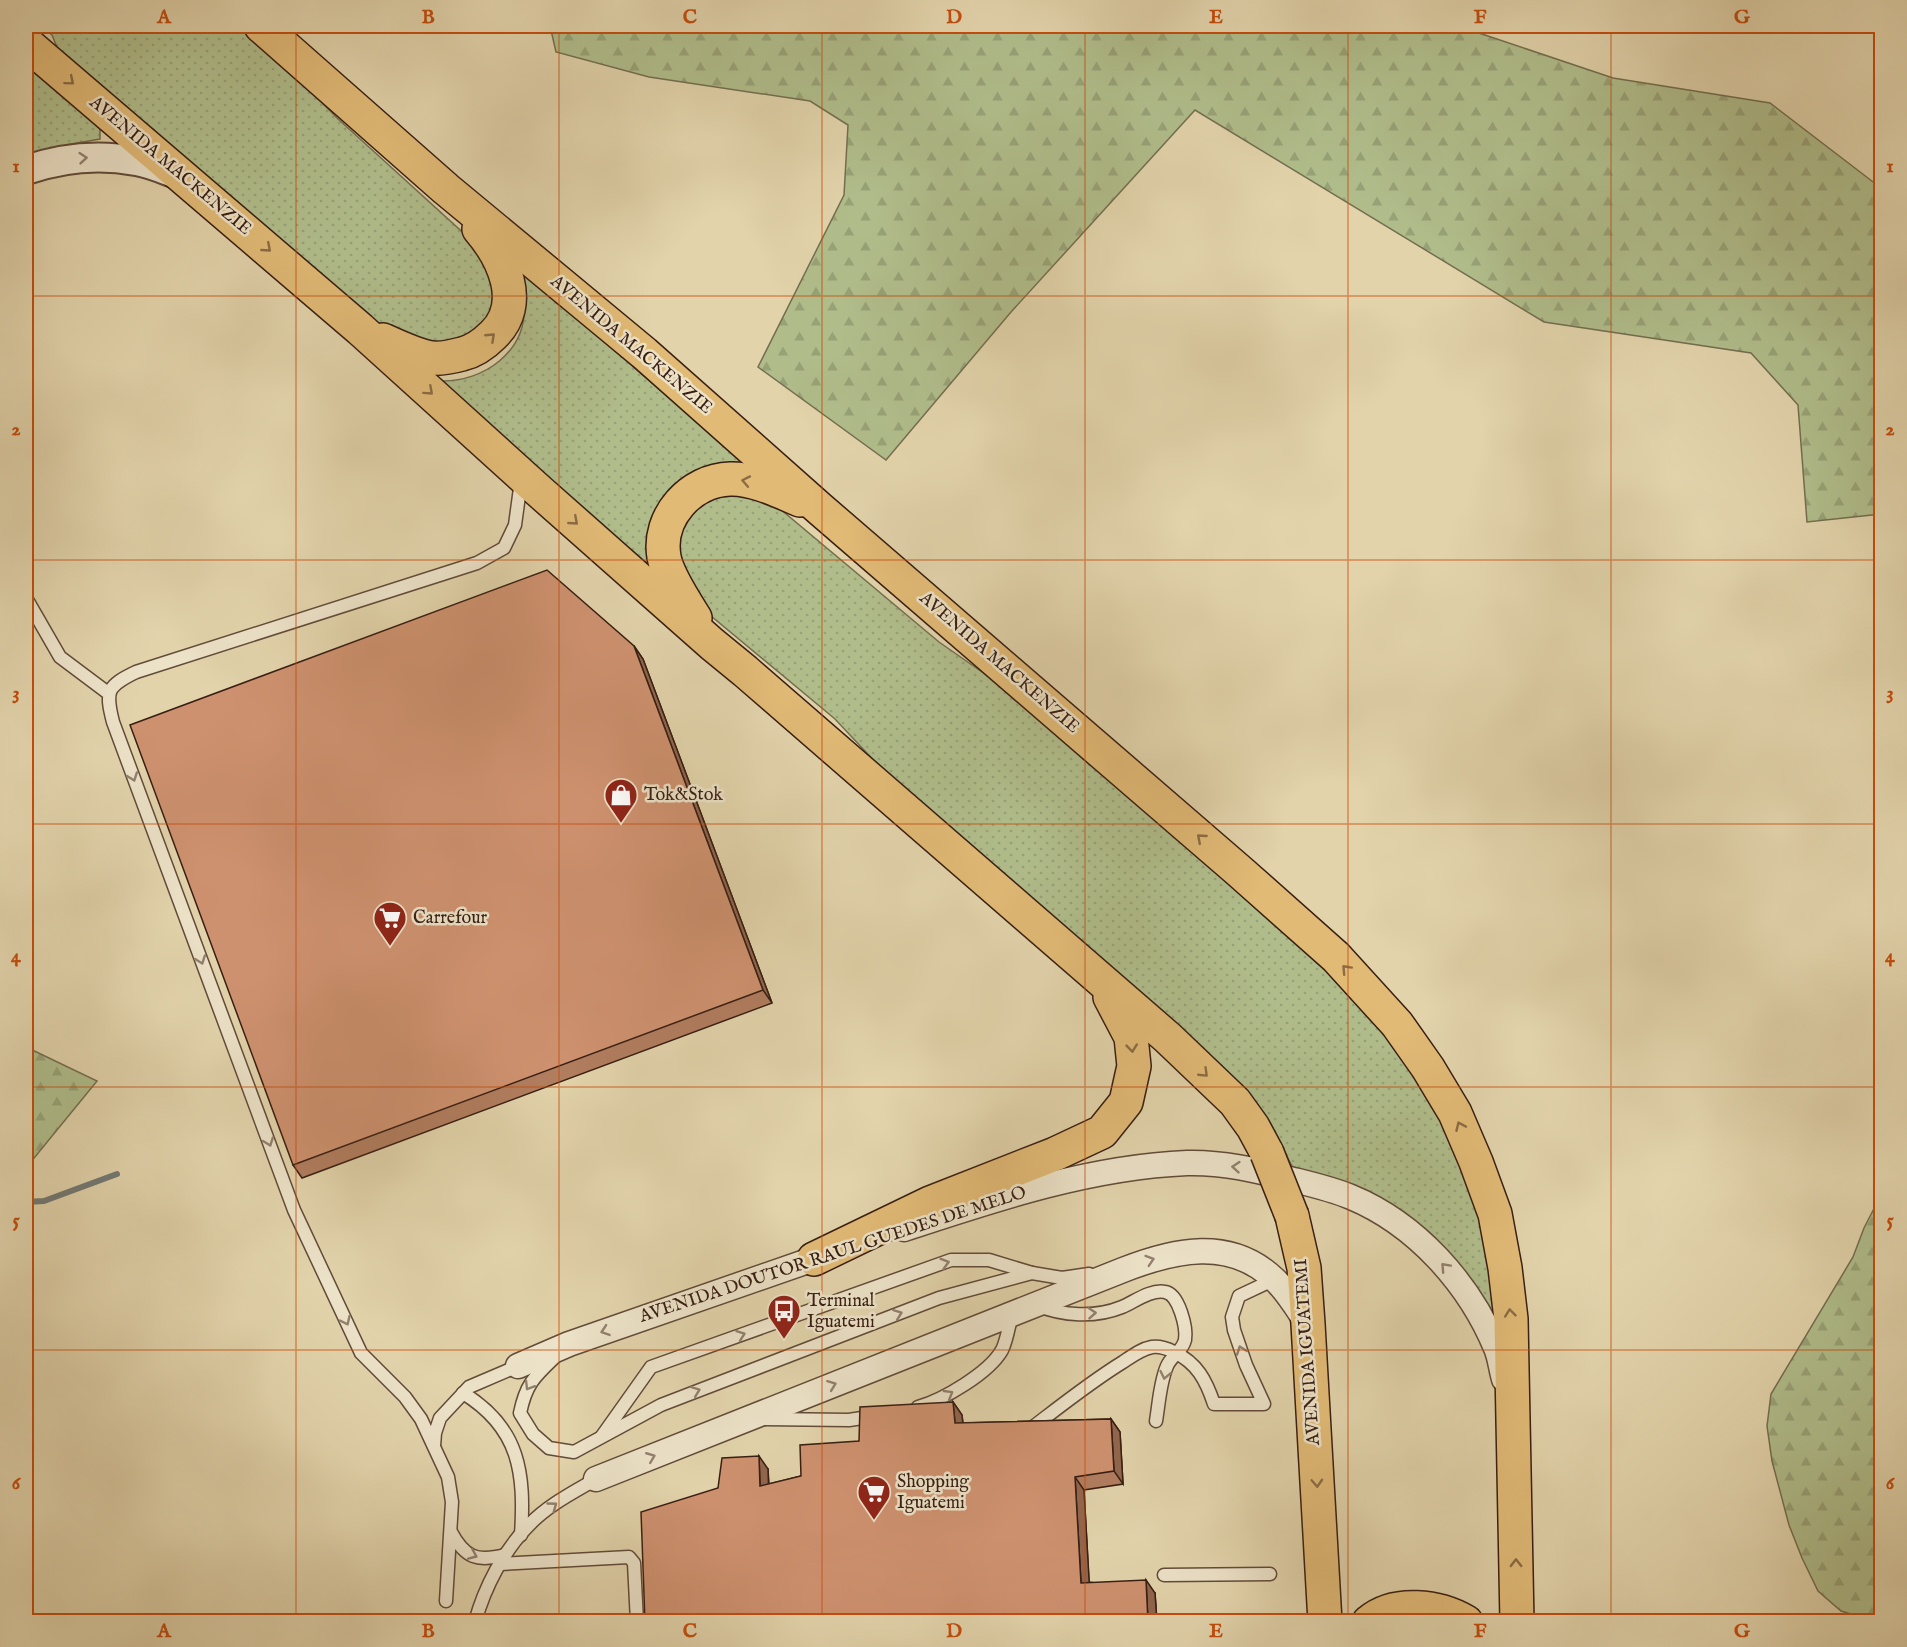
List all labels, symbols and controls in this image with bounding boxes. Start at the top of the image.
text: A [156,5,172,30]
text: B [421,5,435,30]
text: C [683,5,697,30]
text: D [946,5,962,30]
text: E [1209,5,1223,30]
text: F [1474,5,1487,30]
text: G [1734,5,1751,30]
one-way arrow [63,74,74,85]
street label: AVENIDA MACKENZIE [83,91,256,241]
one-way arrow [78,152,87,165]
text: 1 [12,154,20,179]
text: 1 [1886,154,1894,179]
one-way arrow [260,241,271,252]
street label: AVENIDA MACKENZIE [544,270,717,420]
one-way arrow [484,333,494,344]
one-way arrow [422,384,432,395]
text: 2 [11,417,21,442]
text: 2 [1885,417,1895,442]
one-way arrow [742,475,752,488]
one-way arrow [567,514,577,525]
street label: AVENIDA MACKENZIE [913,587,1084,739]
text: 3 [12,681,20,706]
text: 3 [1886,681,1894,706]
one-way arrow [126,771,139,782]
shop icon: Tok&Stok [603,777,639,824]
place label: Tok&Stok [644,784,723,807]
one-way arrow [1197,835,1208,846]
supermarket icon: Carrefour [372,900,408,947]
place label: Carrefour [413,907,488,930]
text: 4 [11,944,22,969]
text: 4 [1885,944,1896,969]
one-way arrow [194,954,207,964]
one-way arrow [1343,965,1354,976]
one-way arrow [1126,1044,1138,1053]
one-way arrow [1198,1066,1208,1077]
one-way arrow [1455,1121,1467,1132]
one-way arrow [262,1136,274,1147]
one-way arrow [1232,1161,1241,1174]
street label: AVENIDA DOUTOR RAUL GUEDES DE MELO [636,1181,1030,1329]
text: 5 [12,1208,20,1233]
text: 5 [1886,1208,1894,1233]
one-way arrow [1144,1255,1155,1267]
one-way arrow [940,1257,950,1270]
street label: AVENIDA IGUATEMI [1290,1258,1326,1447]
one-way arrow [1441,1263,1452,1273]
place label: Terminal Iguatemi [807,1290,875,1334]
bus stop icon: Terminal Iguatemi [766,1293,802,1340]
one-way arrow [1088,1307,1097,1320]
one-way arrow [1504,1308,1517,1317]
one-way arrow [892,1309,903,1321]
one-way arrow [339,1315,351,1326]
one-way arrow [600,1324,611,1336]
one-way arrow [735,1329,746,1342]
one-way arrow [1236,1345,1249,1356]
one-way arrow [1159,1370,1172,1380]
one-way arrow [525,1380,537,1390]
one-way arrow [825,1380,836,1392]
one-way arrow [690,1386,701,1398]
one-way arrow [943,1389,953,1401]
one-way arrow [644,1452,655,1464]
text: 6 [12,1471,22,1496]
place label: Shopping Iguatemi [897,1471,969,1515]
text: 6 [1886,1471,1896,1496]
supermarket icon: Shopping Iguatemi [856,1474,892,1521]
one-way arrow [1310,1478,1323,1487]
one-way arrow [547,1502,558,1513]
one-way arrow [467,1548,478,1560]
one-way arrow [1510,1559,1522,1568]
text: A [156,1619,172,1644]
text: B [421,1619,435,1644]
text: C [683,1619,697,1644]
text: D [946,1619,962,1644]
text: E [1209,1619,1223,1644]
text: F [1474,1619,1487,1644]
text: G [1734,1619,1751,1644]

